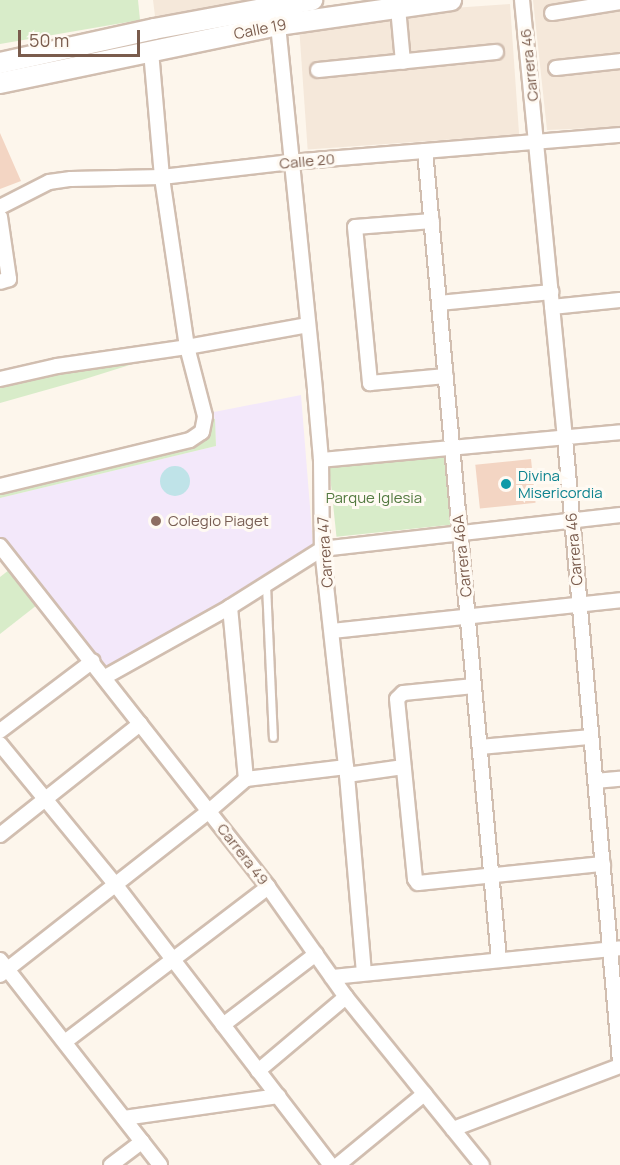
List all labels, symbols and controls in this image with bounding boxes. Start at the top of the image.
street label: Calle 19 [232,15,288,43]
scale bar [21,18,142,56]
text: 50 m [29,28,69,52]
street label: Carrera 46 [516,28,542,102]
street label: Calle 20 [279,150,335,172]
place label: Divina Misericordia [518,466,603,501]
marker: Divina Misericordia [499,477,513,491]
park label: Parque Iglesia [326,489,422,507]
place label: Colegio Piaget [168,512,269,530]
street label: Carrera 46 [562,512,586,586]
marker: Colegio Piaget [149,514,163,528]
street label: Carrera 46A [449,514,475,598]
street label: Carrera 47 [314,516,336,588]
street label: Carrera 49 [213,820,273,888]

